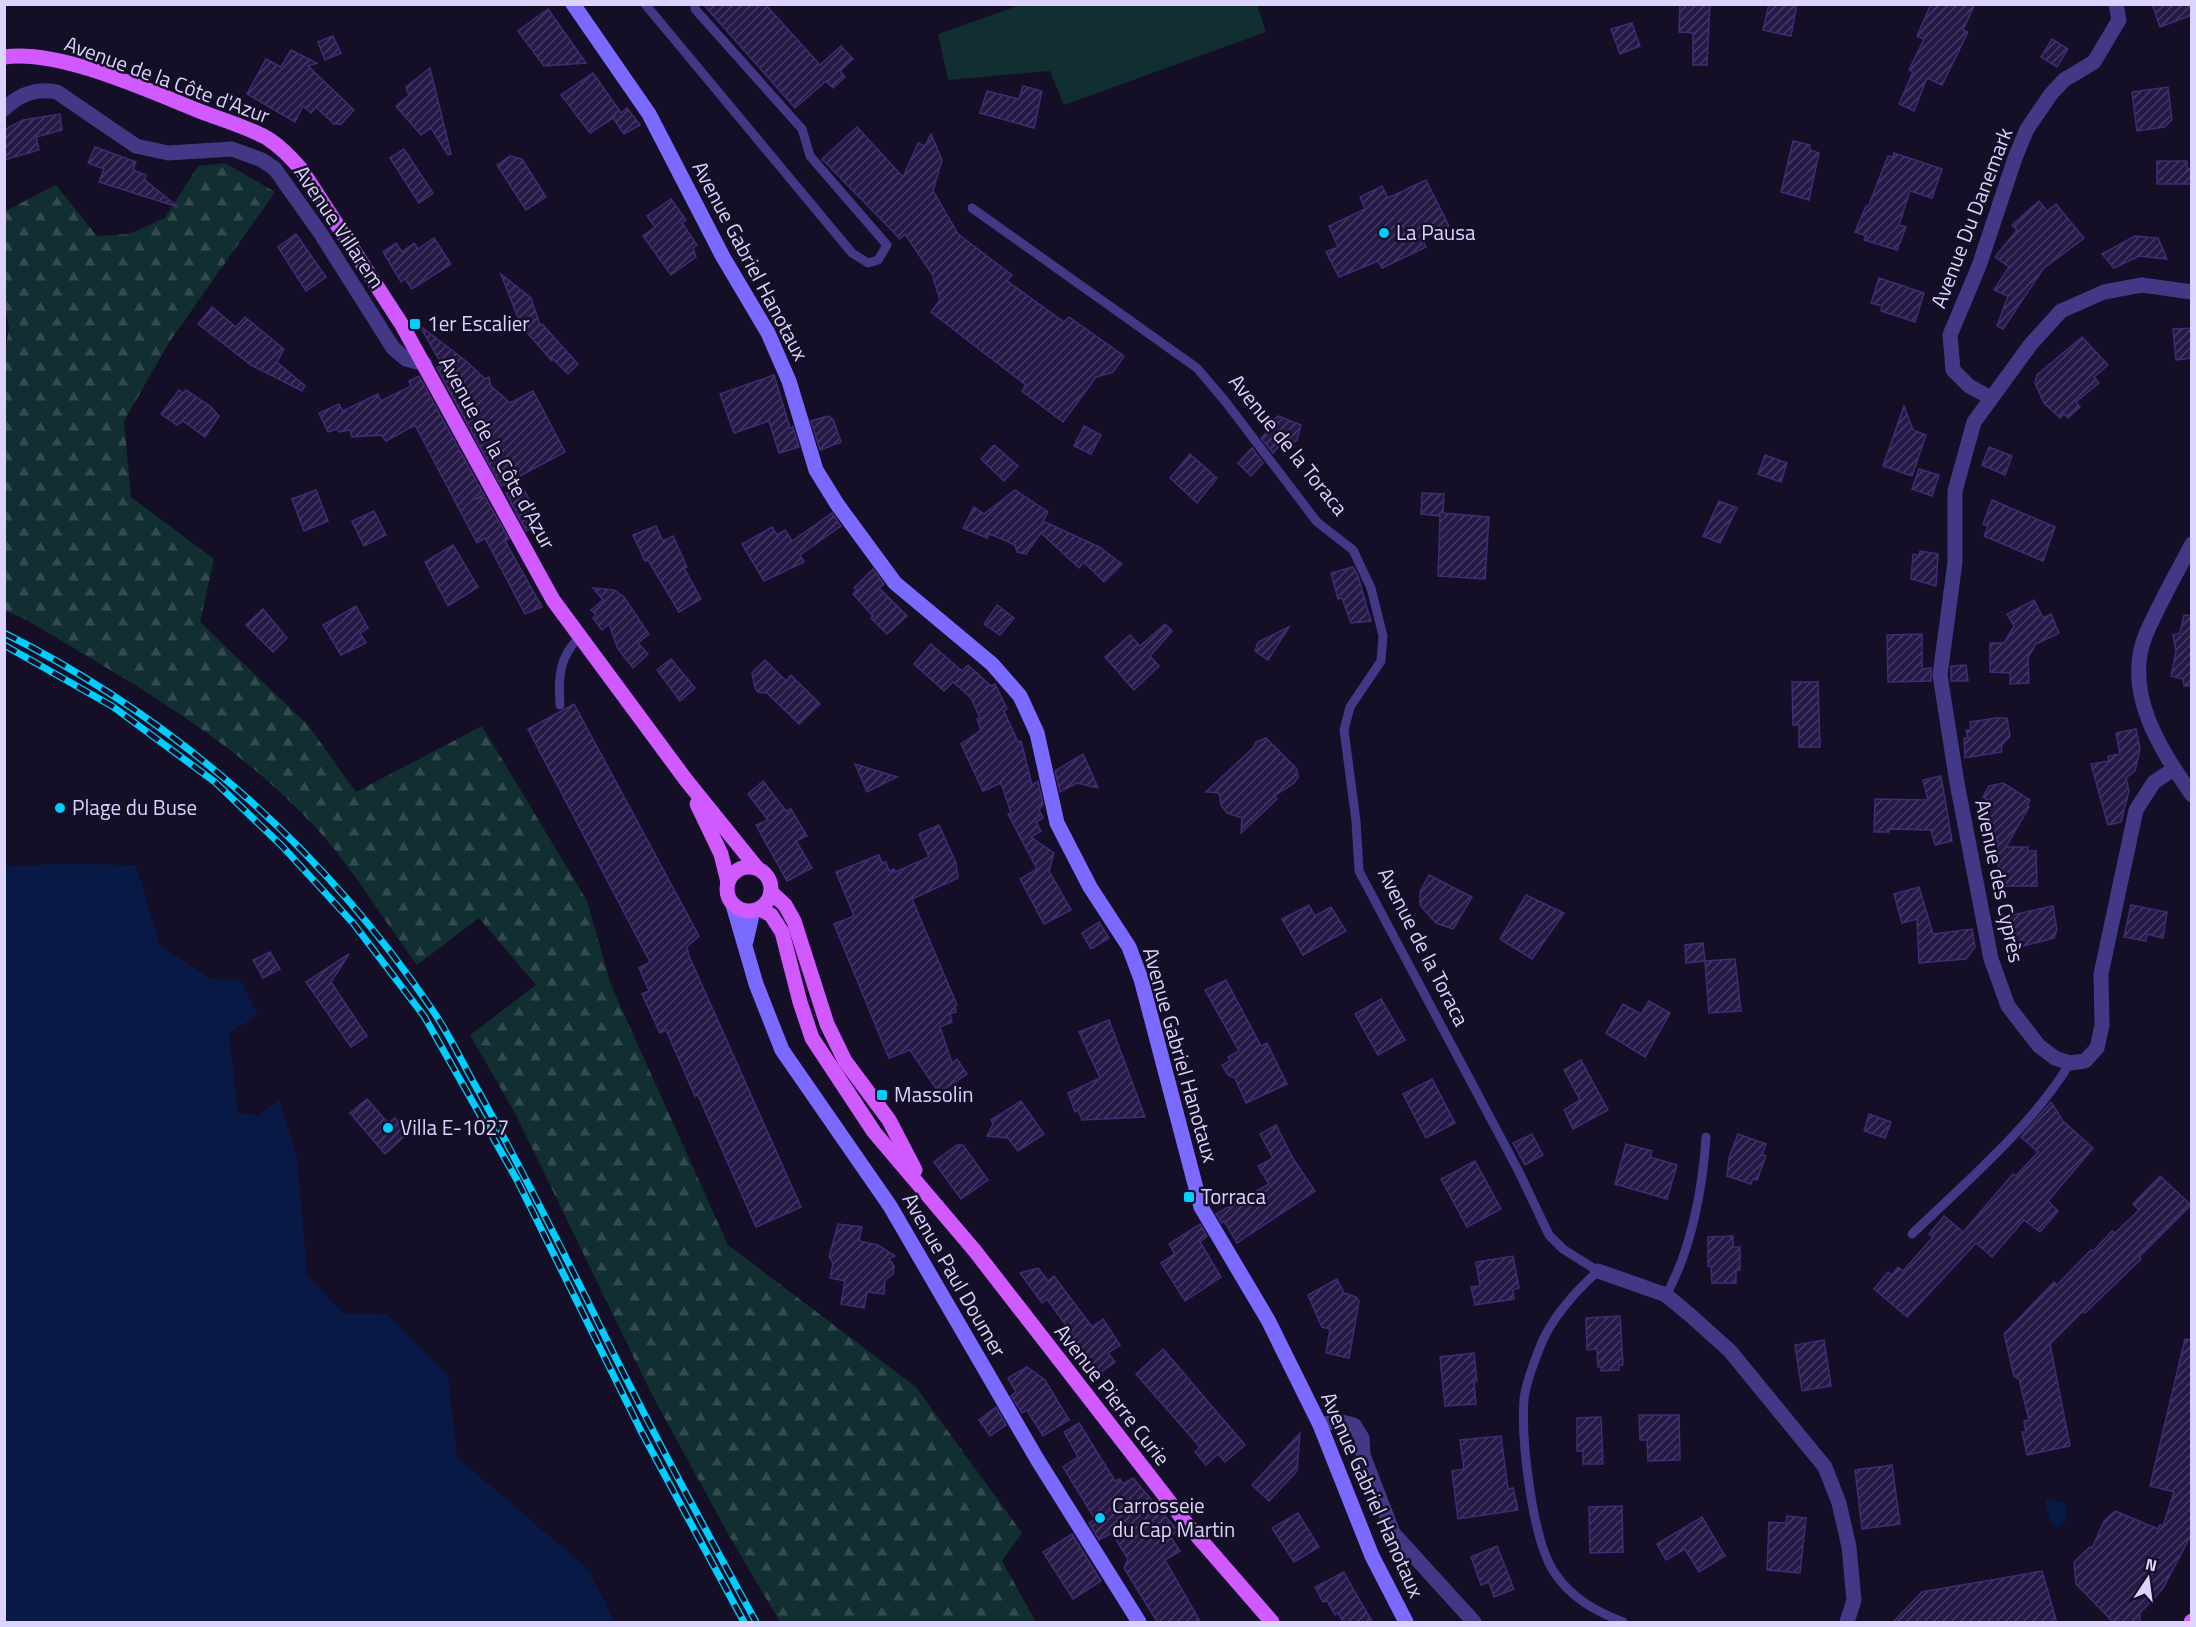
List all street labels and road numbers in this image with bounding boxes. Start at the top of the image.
street label: Avenue de la Côte d'Azur [60,27,275,131]
street label: Avenue Du Danemark [1922,123,2020,313]
street label: Avenue Gabriel Hanotaux [685,155,817,367]
street label: Avenue Villarem [287,158,393,294]
street label: Avenue de la Côte d'Azur [431,350,564,555]
street label: Avenue de la Toraca [1221,367,1356,523]
street label: Avenue des Cyprès [1967,796,2033,965]
street label: Avenue de la Toraca [1370,862,1478,1032]
street label: Avenue Gabriel Hanotaux [1135,943,1227,1166]
street label: Avenue Paul Doumer [895,1186,1015,1363]
street label: Avenue Pierre Curie [1047,1317,1178,1472]
street label: Avenue Gabriel Hanotaux [1313,1387,1433,1603]

